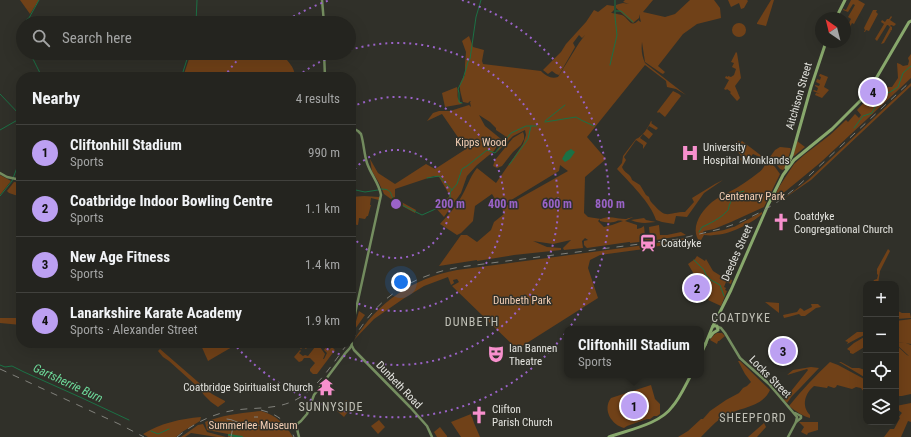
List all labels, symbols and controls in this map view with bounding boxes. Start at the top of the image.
north arrow [815,12,851,48]
search box [16,16,356,60]
icon: search [30,27,52,49]
text: Search here [62,29,132,47]
street label: Aitchison Street [783,61,815,131]
pin: 4 [860,77,886,107]
text: Nearby [32,88,80,108]
text: 4 results [296,91,340,106]
text: Cliftonhill Stadium [70,136,182,154]
park label: Kipps Wood [455,136,507,149]
place label: University Hospital Monklands [703,141,790,167]
hospital icon: University Hospital Monklands [680,143,700,163]
text: 1 [42,145,48,160]
text: 990 m [308,145,340,160]
text: Sports [70,154,104,169]
park label: Centenary Park [719,190,785,203]
text: Coatbridge Indoor Bowling Centre [70,192,273,210]
centre of rings [389,197,403,211]
text: 200 m [435,197,465,211]
text: 400 m [488,197,518,211]
text: 600 m [542,197,572,211]
text: 800 m [595,197,625,211]
text: 2 [42,201,48,216]
text: 1.1 km [305,201,340,216]
text: Sports [70,210,104,225]
place label: Coatdyke Congregational Church [794,210,893,236]
church icon: Coatdyke Congregational Church [771,212,791,232]
street label: Deedes Street [719,223,755,283]
station icon: Coatdyke [638,233,658,253]
place label: Coatdyke [661,237,701,250]
text: New Age Fitness [70,248,170,266]
text: 3 [42,257,48,272]
text: 1.4 km [305,257,340,272]
text: Sports [70,266,104,281]
your location [391,272,411,292]
pin: 2 [684,273,710,303]
map controls [863,281,899,425]
button: + [863,281,899,317]
park label: Dunbeth Park [493,294,551,307]
text: Lanarkshire Karate Academy [70,304,242,322]
district label: COATDYKE [711,311,771,325]
text: 4 [42,313,48,328]
text: 1.9 km [305,313,340,328]
district label: DUNBETH [445,315,499,329]
button: − [863,317,899,353]
text: Sports · Alexander Street [70,322,198,337]
popup [564,326,704,378]
text: Cliftonhill Stadium [578,336,690,354]
pin: 3 [770,336,796,366]
place label: Ian Bannen Theatre [509,342,557,368]
theatre icon: Ian Bannen Theatre [486,344,506,364]
street label: Locks Street [746,353,794,401]
button: locate [863,353,899,389]
text: Sports [578,354,612,369]
street label: Dunbeth Road [373,359,425,411]
water label: Gartsherrie Burn [31,361,105,405]
temple icon: Coatbridge Spiritualist Church [316,377,336,397]
place label: Coatbridge Spiritualist Church [183,381,313,394]
button: layers [863,389,899,425]
pin: 1 [621,391,647,421]
district label: SUNNYSIDE [299,400,363,414]
place label: Clifton Parish Church [492,403,553,429]
church icon: Clifton Parish Church [469,405,489,425]
district label: SHEEPFORD [719,411,787,425]
park label: Summerlee Museum [209,419,297,432]

